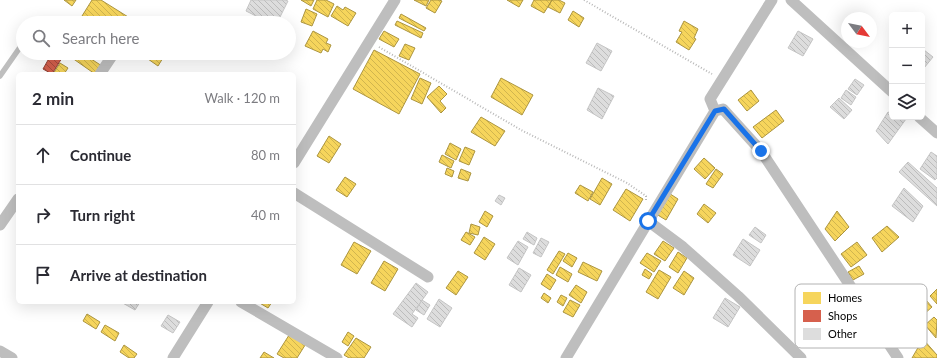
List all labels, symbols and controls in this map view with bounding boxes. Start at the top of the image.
north arrow [841,12,877,48]
map controls [889,12,925,120]
button: + [889,12,925,48]
search box [16,16,296,60]
icon: search [30,27,52,49]
text: Search here [62,29,139,47]
button: − [889,48,925,84]
button: layers [889,84,925,120]
text: 2 min [32,88,74,109]
text: Walk · 120 m [204,90,280,106]
route end [752,142,770,160]
icon: ahead [32,144,54,166]
text: Continue [70,146,131,164]
text: 80 m [251,147,280,163]
icon: right [32,204,54,226]
text: Turn right [70,206,135,224]
text: 40 m [251,207,280,223]
route start [639,212,657,230]
icon: arrive [32,264,54,286]
text: Arrive at destination [70,266,207,284]
legend [795,284,927,348]
text: Homes [828,291,862,304]
text: Shops [828,309,857,322]
text: Other [828,327,857,340]

